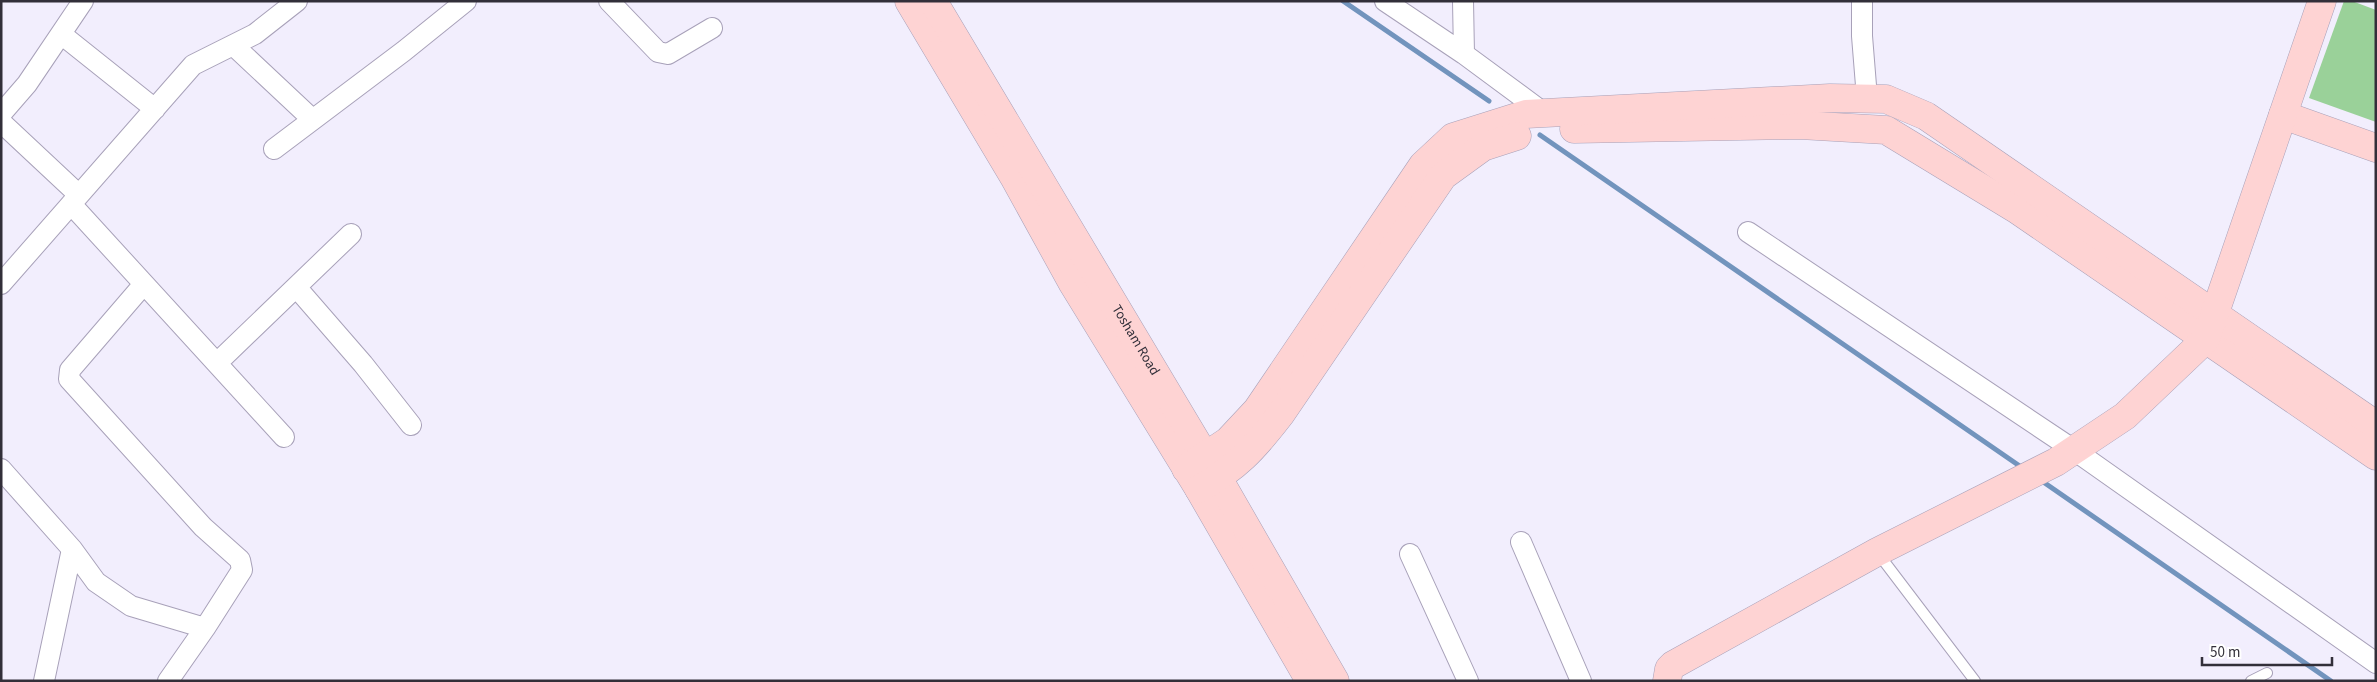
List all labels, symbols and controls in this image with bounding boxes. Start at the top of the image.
street label: Tosham Road [1107,301,1164,379]
scale bar [2202,634,2332,666]
text: 50 m [2210,642,2240,663]

